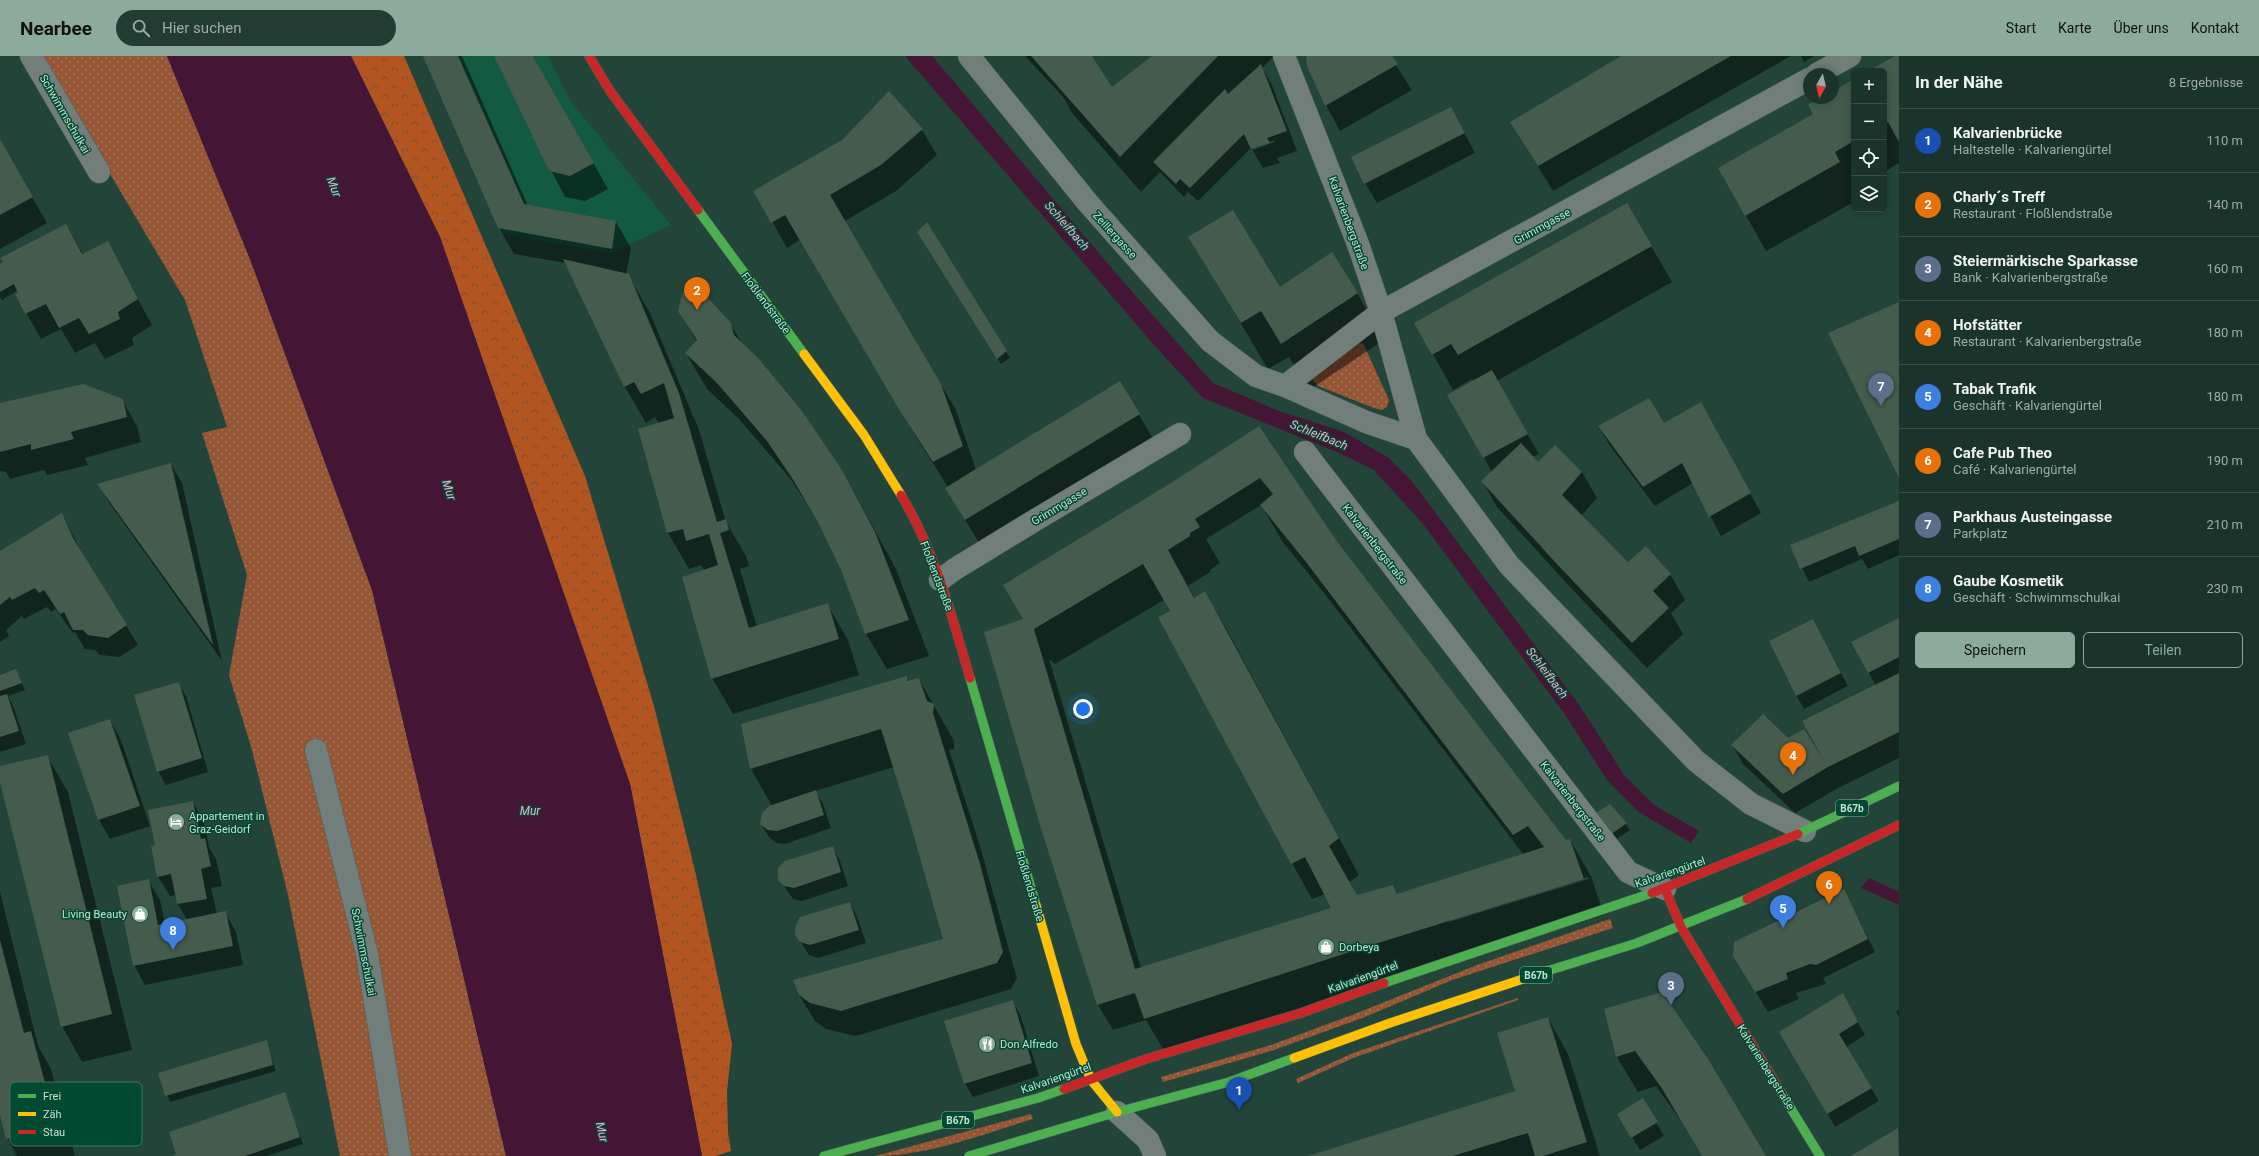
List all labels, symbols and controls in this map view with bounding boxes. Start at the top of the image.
search box [116,10,396,46]
text: Nearbee [20,17,92,40]
icon: search [130,17,152,39]
text: Hier suchen [162,19,241,37]
text: Start [2006,20,2036,36]
text: Karte [2058,20,2092,36]
text: Über uns [2114,20,2169,36]
text: Kontakt [2191,20,2239,36]
north arrow [1803,68,1839,104]
map controls [1851,68,1887,212]
button: + [1851,68,1887,104]
street label: Schwimmschulkai [37,72,92,156]
text: In der Nähe [1915,72,2003,92]
text: 8 Ergebnisse [2169,75,2243,90]
button: − [1851,104,1887,140]
text: Kalvarienbrücke [1953,124,2062,142]
text: 1 [1924,133,1932,148]
text: 110 m [2206,133,2243,148]
button: locate [1851,140,1887,176]
text: Haltestelle · Kalvariengürtel [1953,142,2111,157]
water label: Mur [324,175,345,200]
street label: Kalvarienbergstraße [1326,175,1371,272]
button: layers [1851,176,1887,212]
text: Charly´s Treff [1953,188,2045,206]
text: 2 [1924,197,1932,212]
text: 140 m [2206,197,2243,212]
water label: Schleifbach [1042,199,1092,253]
street label: Grimmgasse [1512,206,1573,247]
text: Restaurant · Floßlendstraße [1953,206,2112,221]
street label: Zeillergasse [1090,209,1139,262]
text: Steiermärkische Sparkasse [1953,252,2138,270]
text: 3 [1924,261,1932,276]
text: 160 m [2206,261,2243,276]
street label: Floßlendstraße [738,270,793,337]
text: Bank · Kalvarienbergstraße [1953,270,2108,285]
pin: 2 [684,277,710,310]
text: Hofstätter [1953,316,2022,334]
text: 4 [1924,325,1932,340]
text: 180 m [2206,325,2243,340]
text: Restaurant · Kalvarienbergstraße [1953,334,2142,349]
pin: 7 [1868,373,1894,406]
text: Tabak Trafik [1953,380,2036,398]
text: 5 [1924,389,1932,404]
text: 180 m [2206,389,2243,404]
text: Geschäft · Kalvariengürtel [1953,398,2102,413]
water label: Schleifbach [1288,417,1350,453]
text: Cafe Pub Theo [1953,444,2052,462]
text: 6 [1924,453,1932,468]
text: 190 m [2206,453,2243,468]
text: Café · Kalvariengürtel [1953,462,2076,477]
water label: Mur [439,478,459,503]
street label: Grimmgasse [1029,485,1090,528]
street label: Kalvarienbergstraße [1339,502,1410,587]
text: Parkhaus Austeingasse [1953,508,2112,526]
text: 7 [1924,517,1932,532]
text: 210 m [2206,517,2243,532]
text: Parkplatz [1953,526,2007,541]
street label: Floßlendstraße [917,540,956,613]
text: Gaube Kosmetik [1953,572,2064,590]
text: 8 [1924,581,1932,596]
text: 230 m [2206,581,2243,596]
text: Geschäft · Schwimmschulkai [1953,590,2120,605]
button: Speichern [1915,632,2075,668]
button: Teilen [2083,632,2243,668]
water label: Schleifbach [1523,645,1571,701]
your location [1073,699,1093,719]
pin: 4 [1780,742,1806,775]
street label: Kalvarienbergstraße [1537,759,1608,844]
road number: B67b [1836,800,1868,816]
water label: Mur [520,804,541,818]
place label: Appartement in Graz-Geidorf [189,810,265,836]
hotel icon: Appartement in Graz-Geidorf [166,812,186,832]
street label: Floßlendstraße [1013,849,1047,923]
street label: Kalvariengürtel [1633,854,1707,891]
pin: 6 [1816,871,1842,904]
pin: 5 [1770,895,1796,928]
shop icon: Living Beauty [130,904,150,924]
street label: Schwimmschulkai [349,907,378,997]
place label: Living Beauty [62,908,128,921]
pin: 8 [160,917,186,950]
shop icon: Dorbeya [1316,937,1336,957]
place label: Dorbeya [1339,941,1379,954]
street label: Kalvariengürtel [1326,959,1400,996]
road number: B67b [1520,967,1552,983]
pin: 3 [1658,972,1684,1005]
street label: Kalvarienbergstraße [1734,1022,1797,1112]
restaurant icon: Don Alfredo [977,1034,997,1054]
place label: Don Alfredo [1000,1038,1058,1051]
street label: Kalvariengürtel [1019,1060,1093,1097]
pin: 1 [1226,1077,1252,1110]
legend [10,1082,142,1146]
text: Frei [43,1090,61,1103]
text: Zäh [43,1108,62,1121]
road number: B67b [942,1112,974,1128]
water label: Mur [593,1120,611,1145]
text: Stau [43,1126,65,1139]

